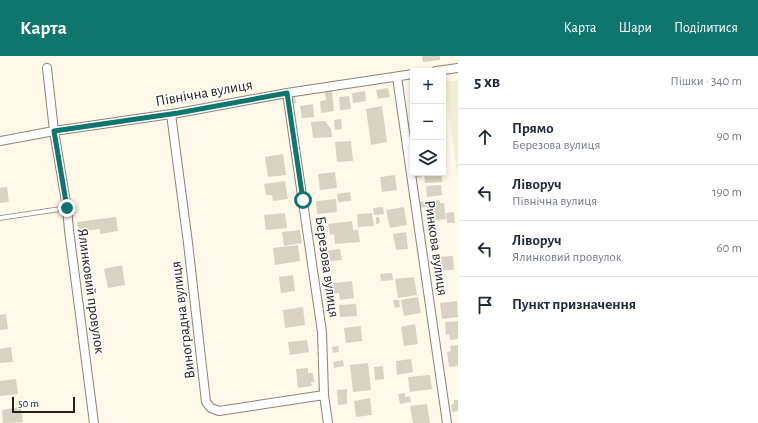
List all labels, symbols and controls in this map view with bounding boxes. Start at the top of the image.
text: Карта [20,19,67,38]
text: Карта [564,21,596,35]
text: Шари [618,21,652,35]
text: Поділитися [674,21,738,35]
map controls [410,68,446,176]
button: + [410,68,446,104]
text: 5 хв [474,73,500,90]
text: Пішки · 340 m [670,75,742,88]
street label: Північна вулиця [154,77,254,109]
button: − [410,104,446,140]
text: Прямо [512,121,554,136]
icon: ahead [474,126,496,148]
text: 90 m [716,130,742,143]
text: Березова вулиця [512,139,600,152]
button: layers [410,140,446,176]
text: Ліворуч [512,177,562,192]
icon: left [474,182,496,204]
text: 190 m [712,186,742,199]
route start [294,191,312,209]
text: Північна вулиця [512,195,597,208]
route end [58,199,76,217]
street label: Ринкова вулиця [422,199,450,297]
street label: Березова вулиця [312,215,342,319]
street label: Ялинковий провулок [75,227,107,355]
text: Ліворуч [512,233,562,248]
icon: left [474,238,496,260]
text: 60 m [716,242,742,255]
text: Ялинковий провулок [512,251,622,264]
street label: Виноградна вулиця [168,260,198,380]
icon: arrive [474,294,496,316]
text: Пункт призначення [512,297,636,312]
scale bar [12,395,75,414]
text: 50 m [18,398,39,409]

